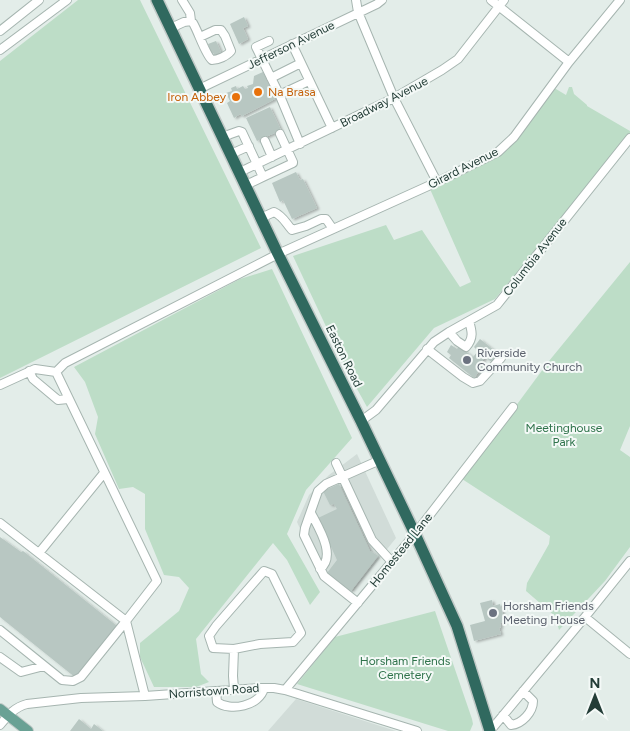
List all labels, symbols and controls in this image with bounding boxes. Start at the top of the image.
street label: Jefferson Avenue [245,18,337,72]
street label: Broadway Avenue [338,74,431,130]
place label: Na Brasa [268,85,316,99]
marker: Na Brasa [252,86,264,98]
place label: Iron Abbey [167,90,227,104]
marker: Iron Abbey [230,91,242,103]
street label: Girard Avenue [426,144,501,192]
street label: Columbia Avenue [500,215,570,299]
street label: Easton Road [323,323,365,389]
place label: Riverside Community Church [477,346,583,374]
marker: Riverside Community Church [461,354,473,366]
park label: Meetinghouse Park [526,421,603,449]
street label: Homestead Lane [367,510,435,590]
place label: Horsham Friends Meeting House [503,599,594,627]
marker: Horsham Friends Meeting House [487,607,499,619]
park label: Horsham Friends Cemetery [360,654,451,682]
north arrow [570,671,620,721]
text: N [590,675,600,692]
street label: Norristown Road [168,681,260,701]

